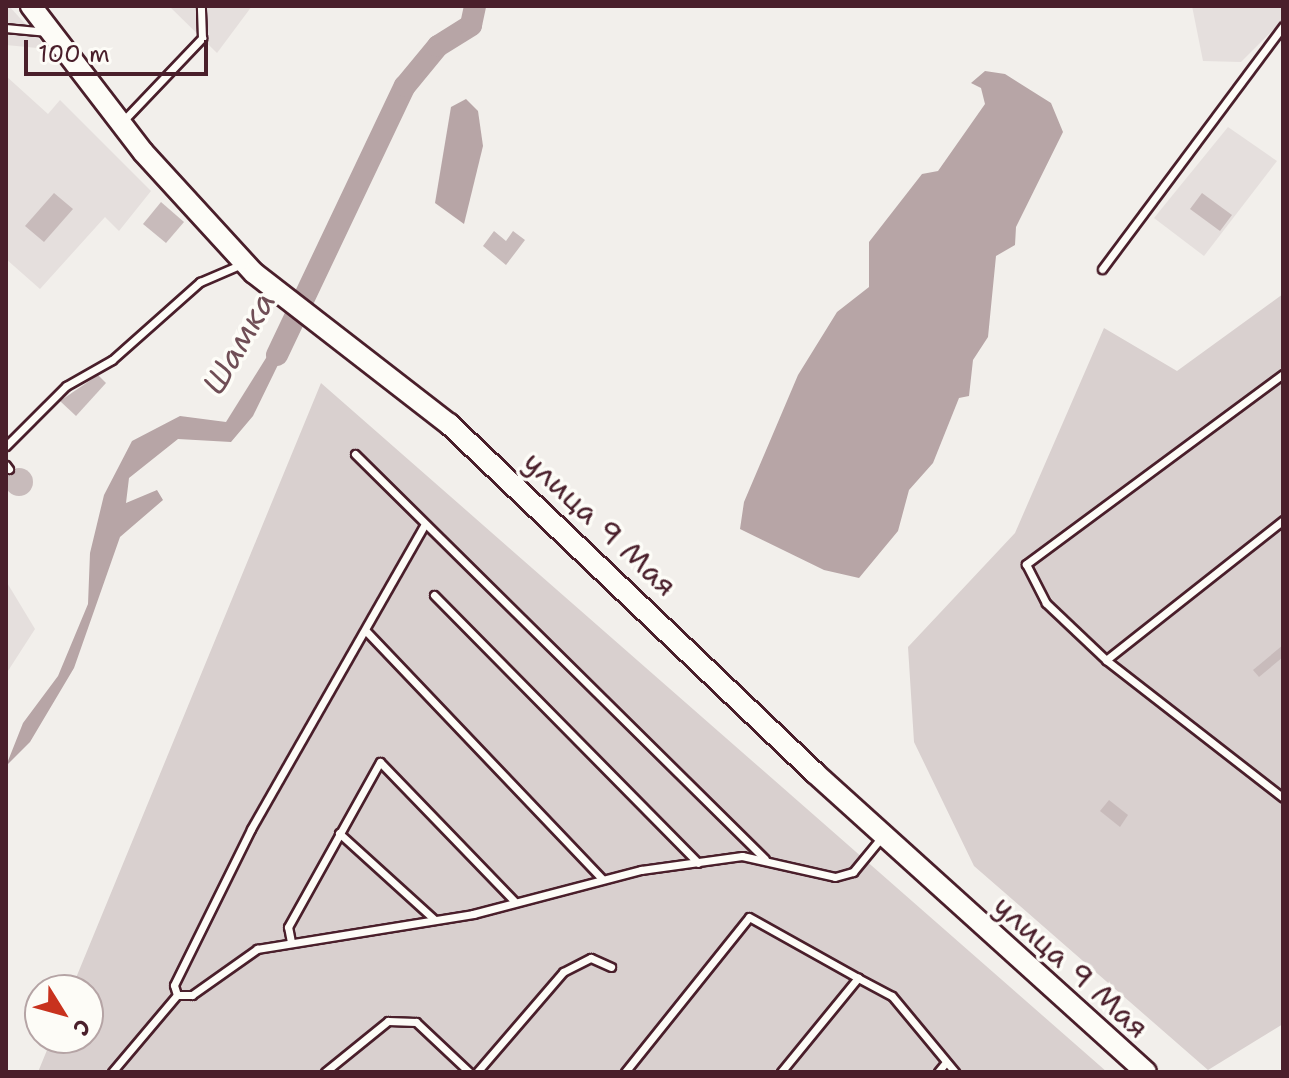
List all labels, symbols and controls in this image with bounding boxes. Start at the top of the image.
scale bar [28,24,212,74]
text: 100 m [38,38,110,70]
water label: Шамка [194,285,284,401]
street label: улица 9 Мая [516,444,684,604]
street label: улица 9 Мая [986,888,1156,1046]
north arrow [24,974,104,1054]
text: С [66,1013,98,1042]

